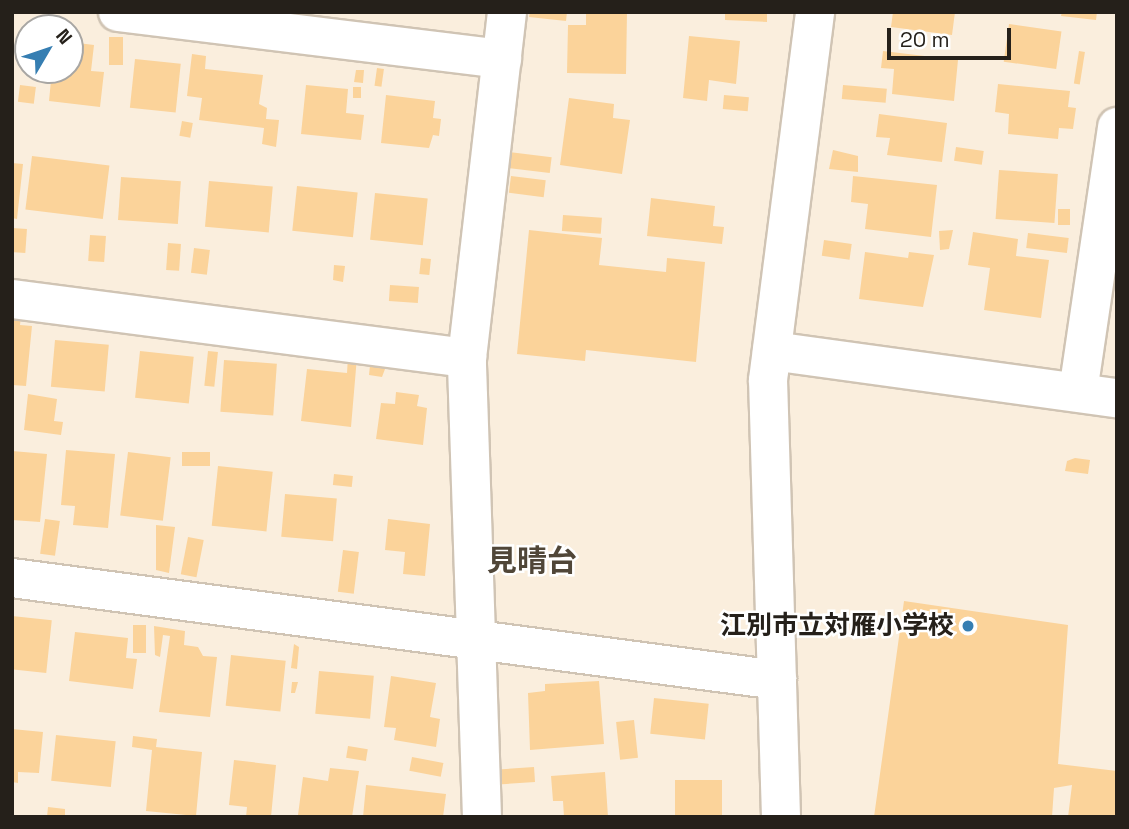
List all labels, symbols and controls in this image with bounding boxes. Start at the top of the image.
north arrow [14,14,84,84]
scale bar [891,14,1015,58]
text: N [50,24,78,50]
text: 20 m [900,26,950,53]
district label: 見晴台 [487,543,577,579]
place label: 江別市立対雁小学校 [720,610,954,642]
marker: 江別市立対雁小学校 [960,618,976,634]

